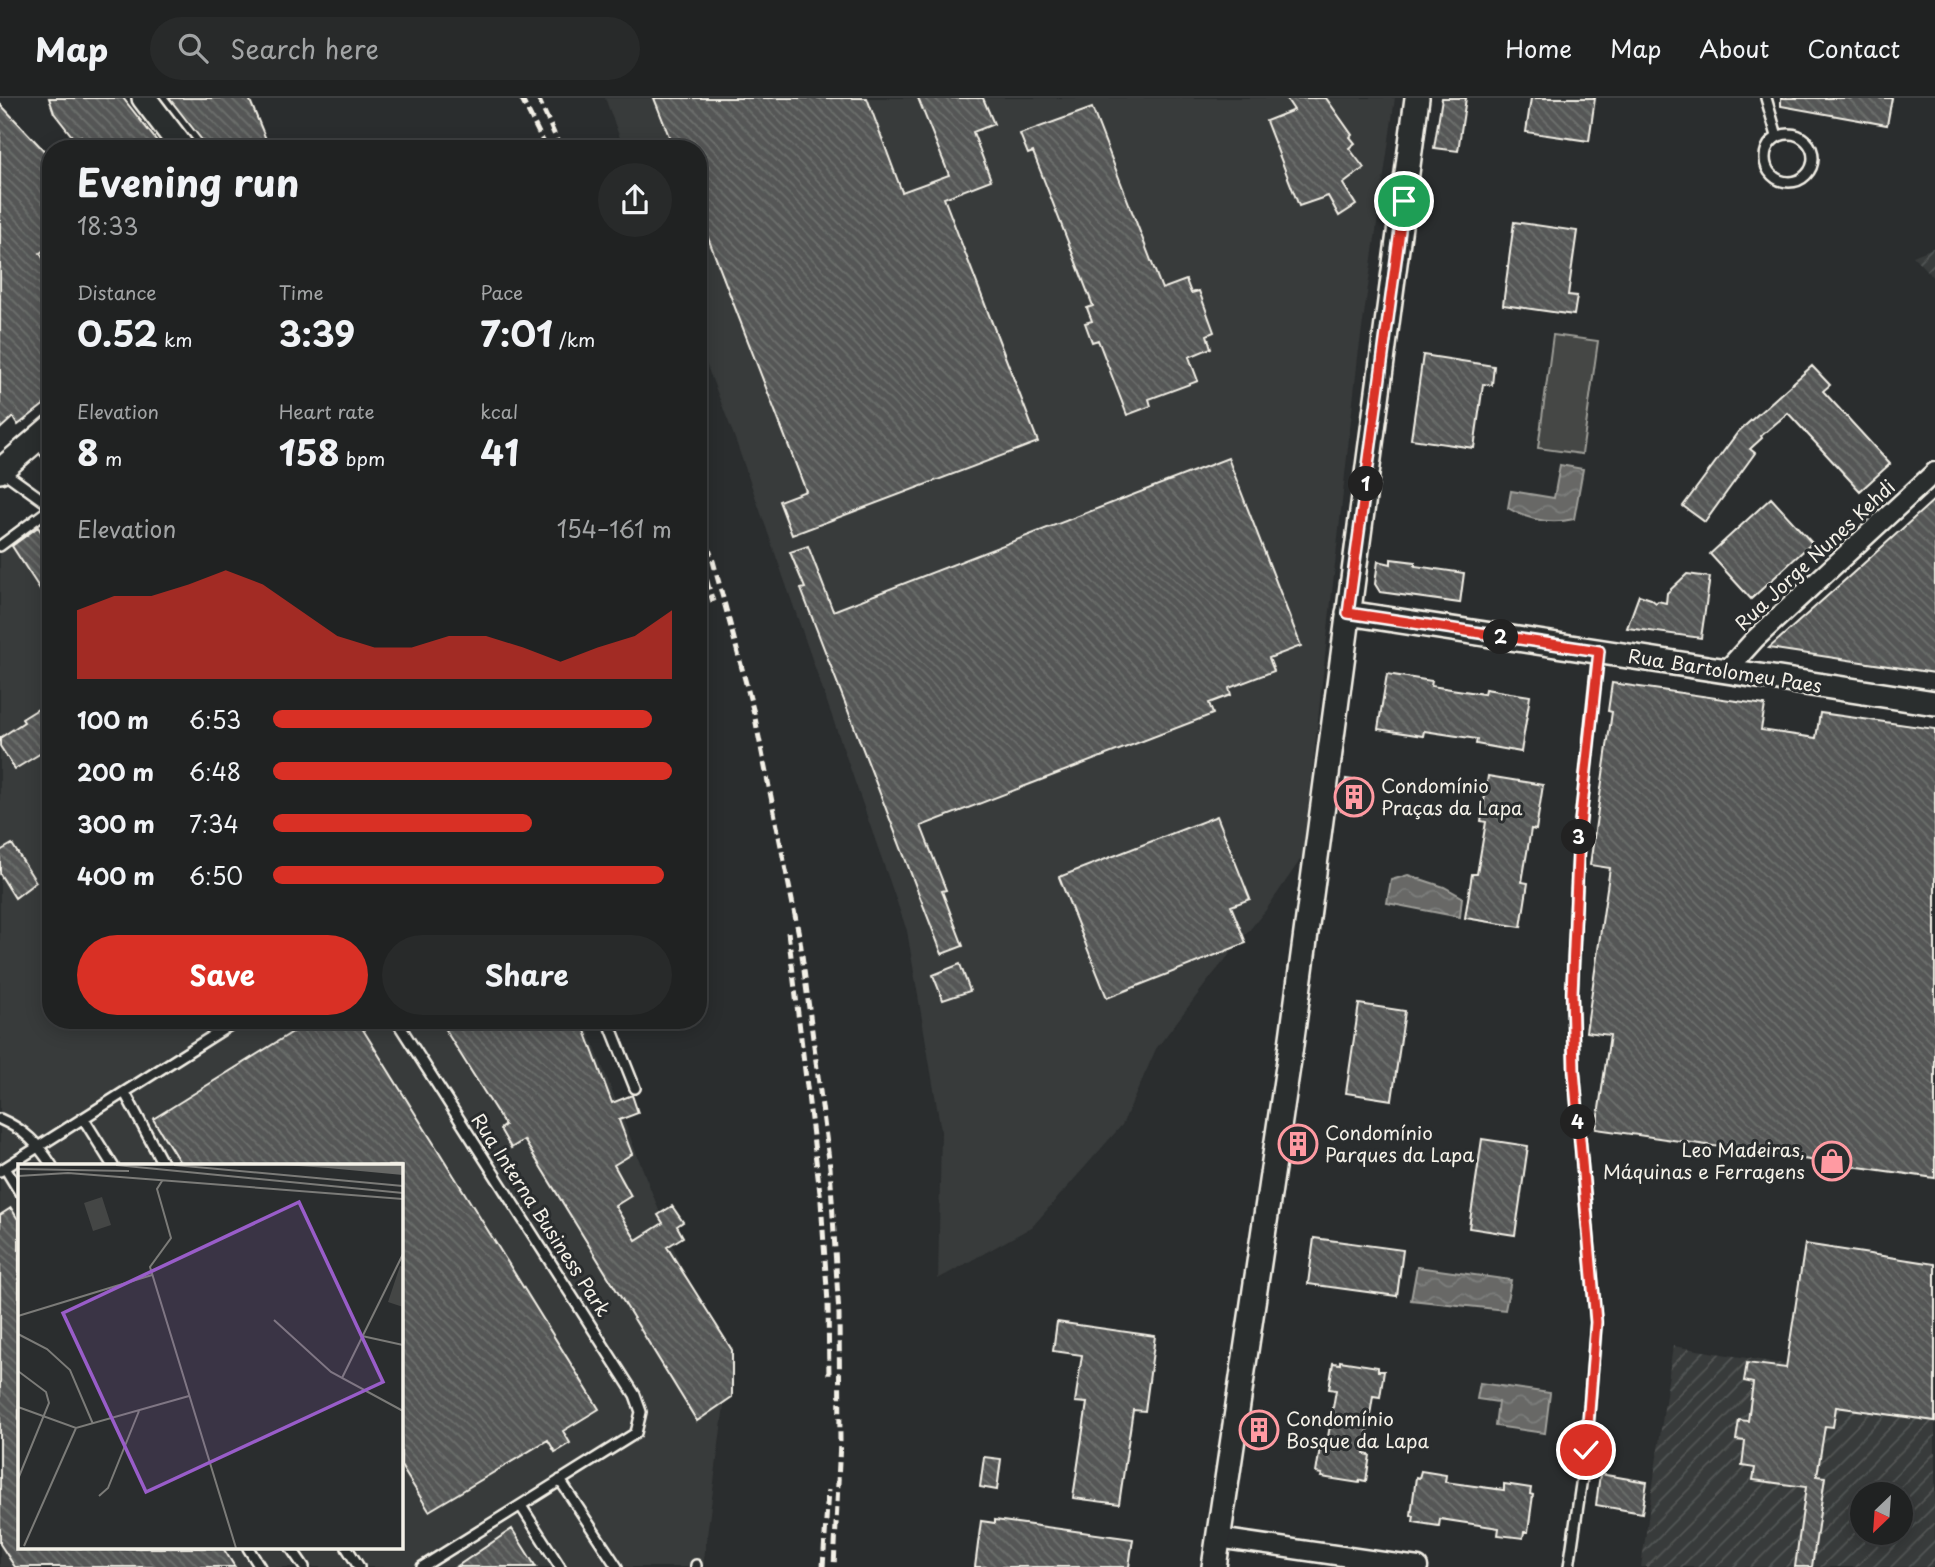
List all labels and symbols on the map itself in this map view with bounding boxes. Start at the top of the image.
pin [1374,171,1434,231]
pin: 1 [1348,466,1384,502]
street label: Rua Jorge Nunes Kehdi [1728,472,1901,636]
pin: 2 [1484,620,1518,654]
street label: Rua Bartolomeu Paes [1626,641,1824,699]
place label: Condomínio Praças da Lapa [1381,771,1523,821]
building icon: Condomínio Praças da Lapa [1333,776,1375,818]
pin: 3 [1562,820,1596,854]
pin: 4 [1560,1104,1596,1140]
street label: Rua Interna Business Park [465,1107,619,1322]
place label: Condomínio Parques da Lapa [1325,1118,1474,1168]
building icon: Condomínio Parques da Lapa [1277,1123,1319,1165]
place label: Leo Madeiras, Máquinas e Ferragens [1603,1135,1805,1185]
shop icon: Leo Madeiras, Máquinas e Ferragens [1811,1140,1853,1182]
inset map [18,1164,402,1550]
place label: Condomínio Bosque da Lapa [1286,1404,1430,1454]
building icon: Condomínio Bosque da Lapa [1238,1409,1280,1451]
pin [1556,1420,1616,1480]
north arrow [1850,1482,1913,1545]

